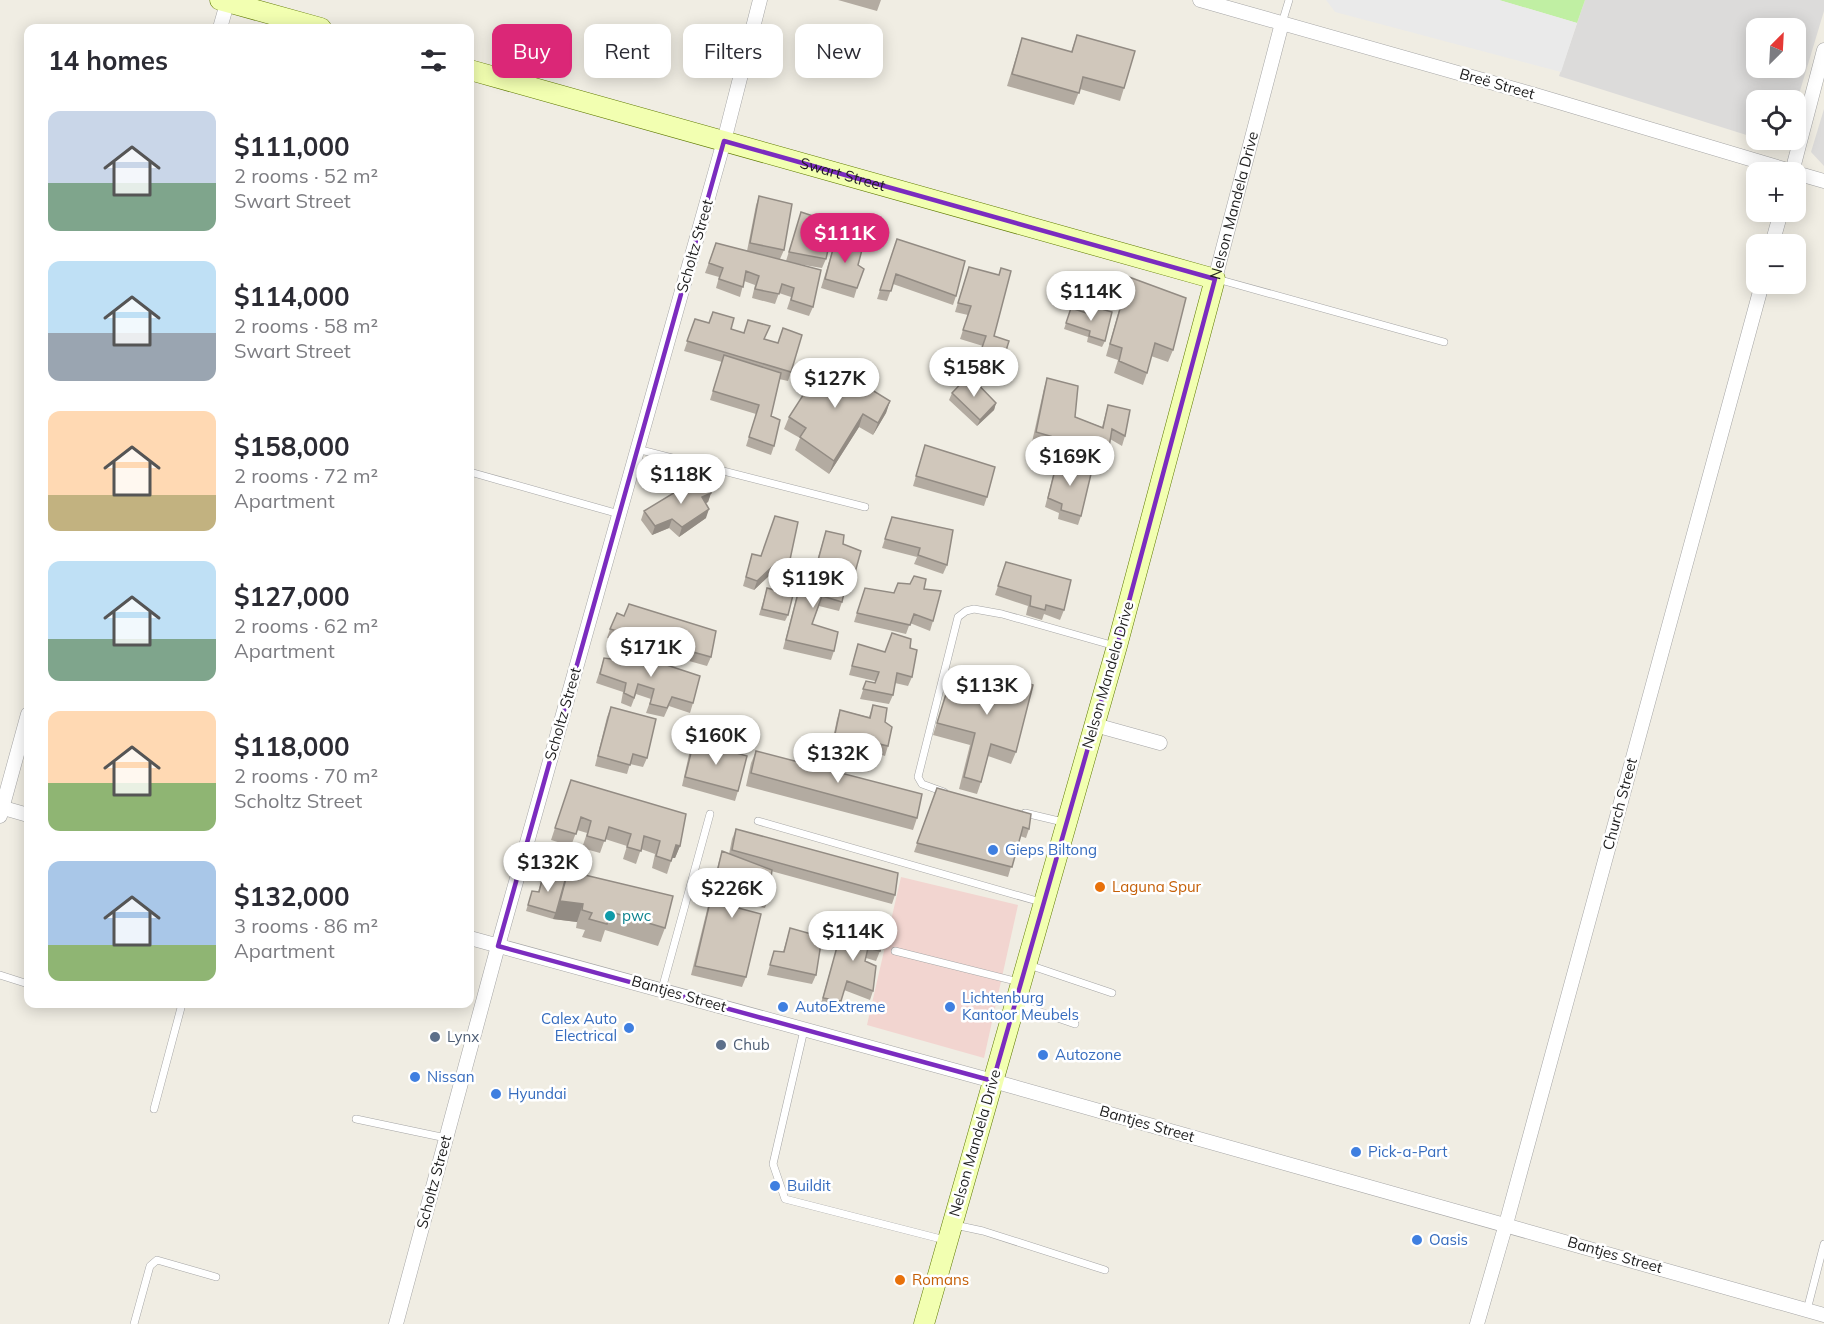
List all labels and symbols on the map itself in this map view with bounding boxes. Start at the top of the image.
north arrow [1746,18,1806,78]
street label: Breë Street [1457,64,1537,103]
street label: Nelson Mandela Drive [1205,129,1262,281]
street label: Swart Street [798,153,888,195]
street label: Scholtz Street [672,197,717,295]
pin: $111K [803,213,887,264]
pin: $114K [1049,271,1133,322]
pin: $158K [932,347,1016,398]
pin: $127K [793,358,877,409]
pin: $169K [1028,436,1112,487]
pin: $118K [639,454,723,505]
pin: $119K [771,558,855,609]
street label: Nelson Mandela Drive [1077,599,1138,751]
pin: $171K [609,627,693,678]
street label: Scholtz Street [540,665,585,763]
pin: $113K [945,665,1029,716]
pin: $160K [674,715,758,766]
pin: $132K [796,733,880,784]
street label: Church Street [1598,756,1641,852]
place label: Gieps Biltong [1005,840,1097,859]
pin: $132K [506,842,590,893]
marker: Gieps Biltong [986,843,1000,857]
pin: $226K [690,868,774,919]
place label: Laguna Spur [1112,877,1202,896]
marker: Laguna Spur [1093,880,1107,894]
place label: pwc [622,906,651,925]
marker: pwc [603,909,617,923]
pin: $114K [811,911,895,962]
street label: Bantjes Street [630,971,729,1016]
place label: Lichtenburg Kantoor Meubels [962,988,1079,1024]
place label: AutoExtreme [795,997,885,1016]
marker: AutoExtreme [776,1000,790,1014]
marker: Lichtenburg Kantoor Meubels [943,1000,957,1014]
place label: Calex Auto Electrical [541,1009,617,1045]
marker: Calex Auto Electrical [622,1021,636,1035]
place label: Lynx [447,1027,479,1046]
marker: Lynx [428,1030,442,1044]
place label: Chub [733,1035,770,1054]
marker: Chub [714,1038,728,1052]
place label: Autozone [1055,1045,1121,1064]
marker: Autozone [1036,1048,1050,1062]
place label: Nissan [427,1067,474,1086]
street label: Nelson Mandela Drive [944,1067,1005,1219]
marker: Nissan [408,1070,422,1084]
place label: Hyundai [508,1084,566,1103]
marker: Hyundai [489,1087,503,1101]
street label: Bantjes Street [1098,1101,1197,1146]
street label: Scholtz Street [412,1133,455,1231]
place label: Pick-a-Part [1368,1142,1447,1161]
marker: Pick-a-Part [1349,1145,1363,1159]
place label: Buildit [787,1176,831,1195]
marker: Buildit [768,1179,782,1193]
place label: Oasis [1429,1230,1468,1249]
street label: Bantjes Street [1566,1232,1665,1277]
marker: Oasis [1410,1233,1424,1247]
place label: Romans [912,1270,969,1289]
marker: Romans [893,1273,907,1287]

